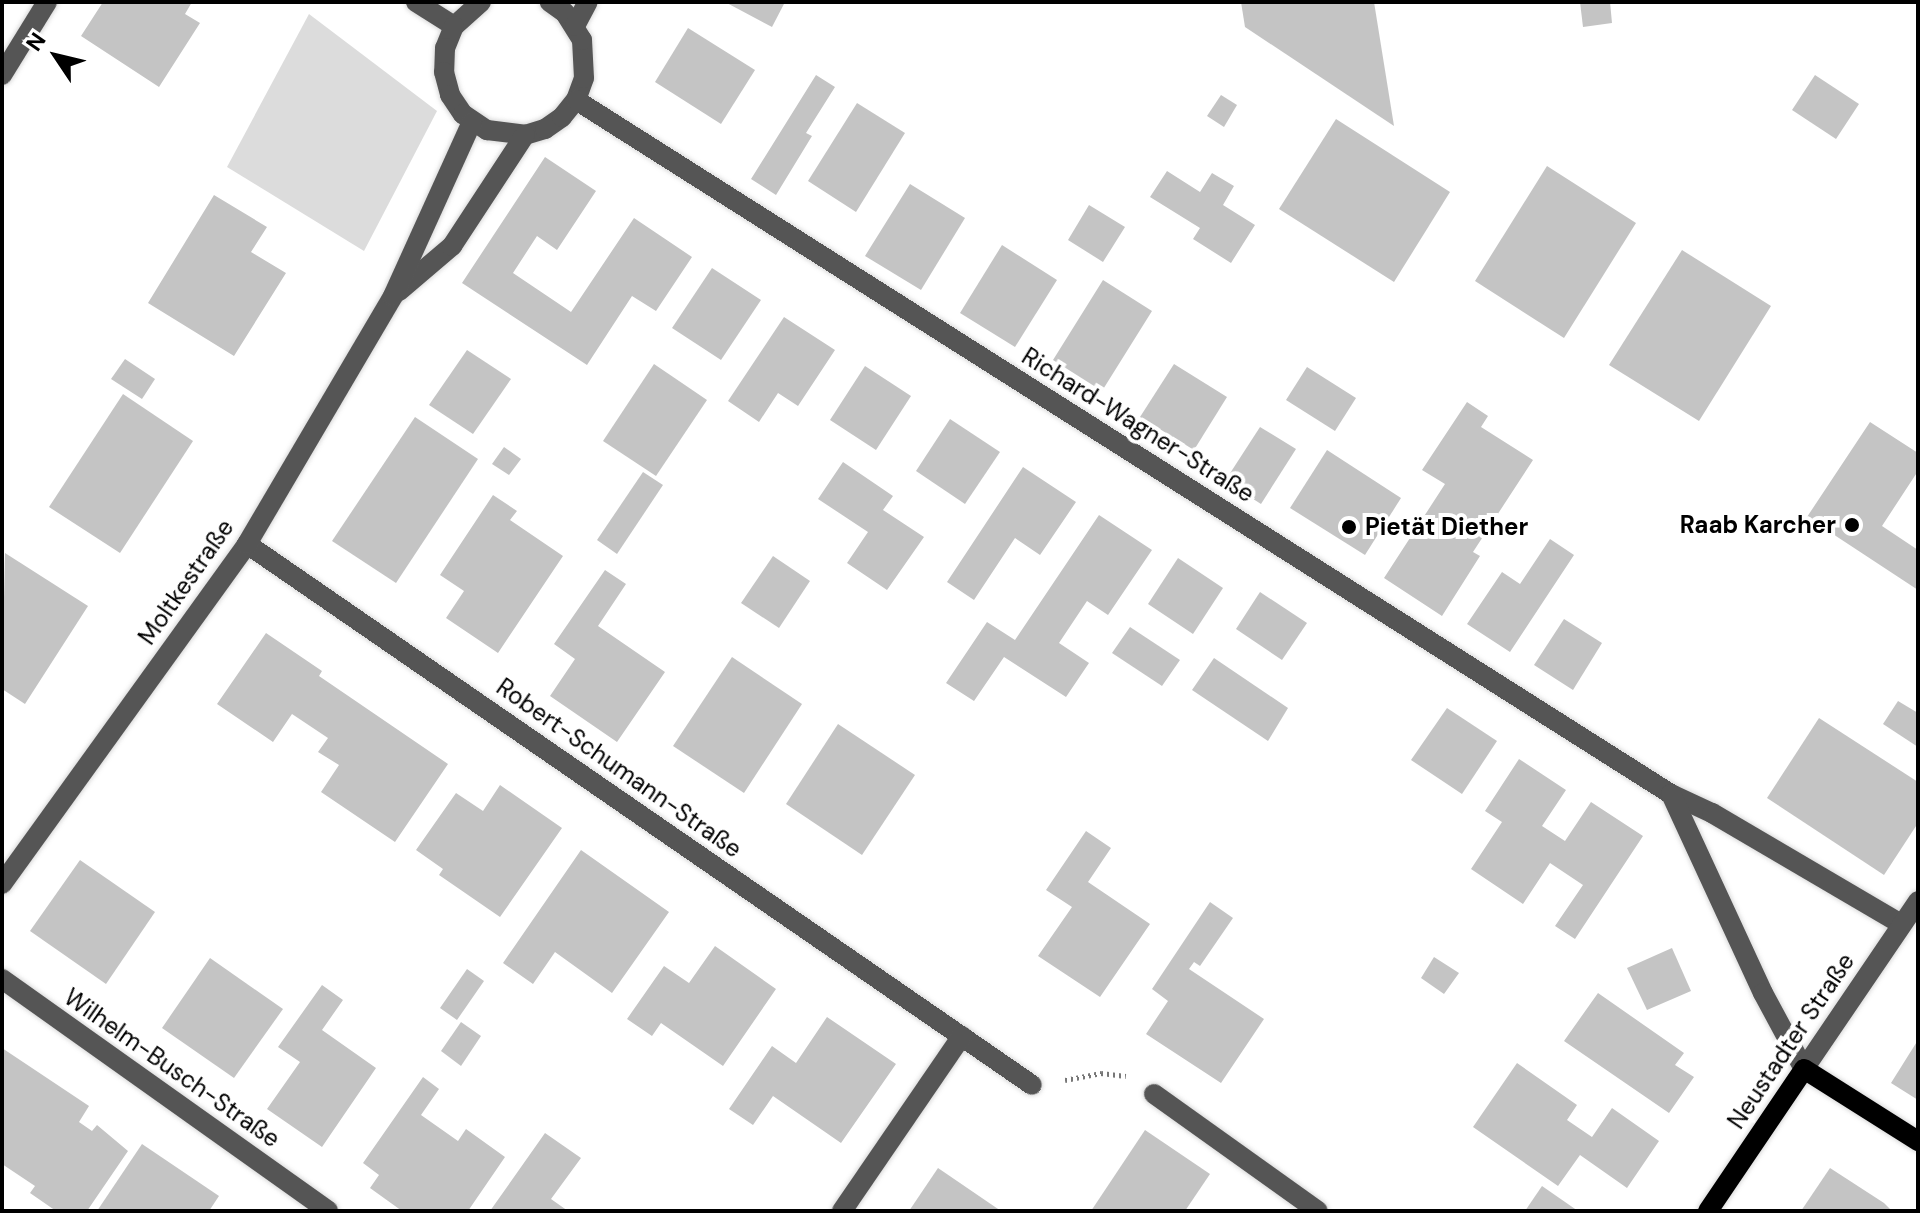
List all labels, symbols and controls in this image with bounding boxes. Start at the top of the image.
north arrow [16,16,96,96]
text: N [19,27,52,57]
street label: Richard-Wagner-Straße [1017,342,1259,508]
place label: Raab Karcher [1680,511,1836,539]
place label: Pietät Diether [1365,513,1528,541]
street label: Moltkestraße [132,514,240,650]
marker: Raab Karcher [1843,516,1861,534]
marker: Pietät Diether [1340,518,1358,536]
street label: Robert-Schumann-Straße [491,672,747,864]
street label: Neustadter Straße [1722,948,1860,1134]
street label: Wilhelm-Busch-Straße [59,983,285,1153]

